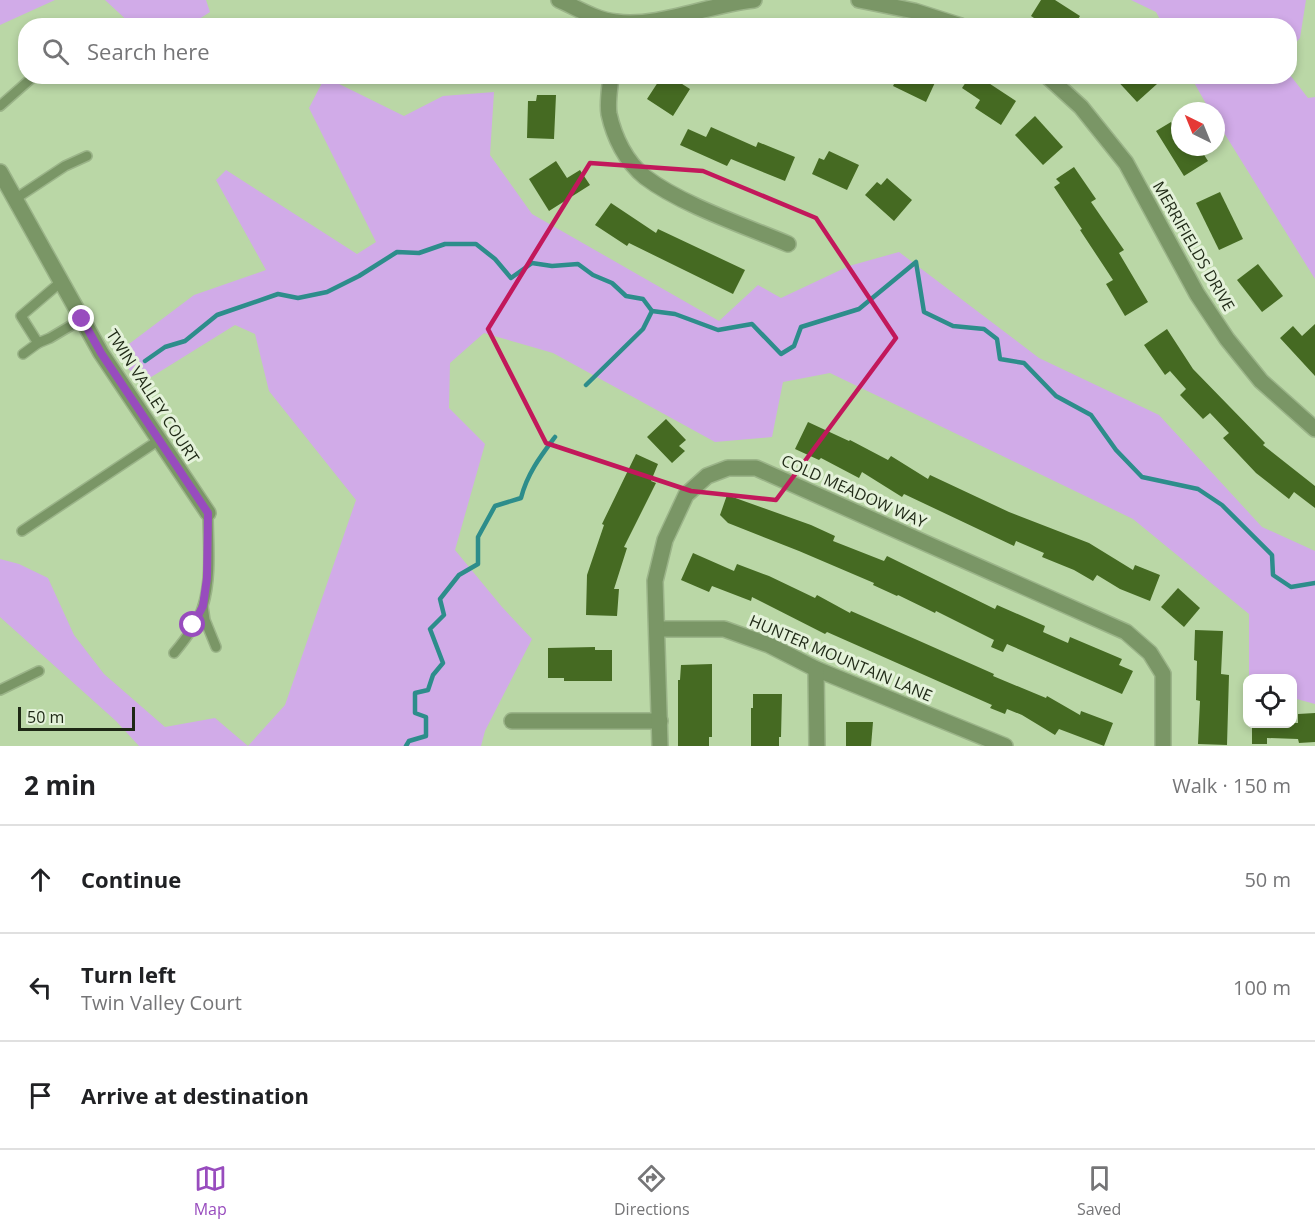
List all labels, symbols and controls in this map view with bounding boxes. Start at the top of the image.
search box [18,18,1297,84]
icon: search [39,35,72,68]
text: Search here [87,36,210,66]
north arrow [1171,102,1225,156]
street label: MERRIFIELDS DRIVE [1148,177,1240,315]
route end [68,305,94,331]
street label: TWIN VALLEY COURT [101,325,205,467]
street label: COLD MEADOW WAY [778,449,930,533]
street label: HUNTER MOUNTAIN LANE [746,609,936,707]
route start [179,611,205,637]
map controls [1243,674,1297,728]
button: locate [1243,674,1297,728]
scale bar [18,704,135,732]
text: 50 m [27,706,64,728]
text: 2 min [24,767,96,803]
text: Walk · 150 m [1172,772,1291,799]
icon: ahead [24,863,57,896]
text: Continue [81,864,181,894]
text: 50 m [1244,866,1291,893]
text: Turn left [81,959,176,989]
icon: left [24,971,57,1004]
text: 100 m [1233,974,1291,1001]
text: Twin Valley Court [81,989,242,1016]
icon: arrive [24,1079,57,1112]
text: Arrive at destination [81,1080,309,1110]
tab: Map [194,1162,227,1220]
tab: Directions [614,1162,690,1220]
tab: Saved [1077,1162,1121,1220]

